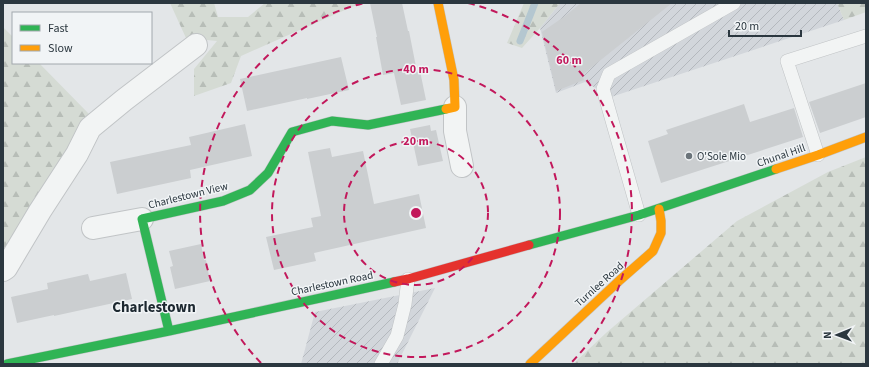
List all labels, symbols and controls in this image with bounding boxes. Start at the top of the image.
legend [12,12,152,64]
scale bar [729,12,801,38]
text: 20 m [735,18,759,35]
text: Fast [48,20,68,37]
text: Slow [48,40,73,57]
text: 60 m [556,52,582,69]
text: 40 m [403,61,429,78]
text: 20 m [403,133,429,150]
street label: Chunal Hill [755,140,808,171]
place label: O'Sole Mio [697,149,746,164]
marker: O'Sole Mio [684,151,694,161]
street label: Charlestown View [147,178,230,213]
centre of rings [409,206,423,220]
street label: Turnlee Road [572,258,627,310]
street label: Charlestown Road [290,267,375,300]
district label: Charlestown [112,297,196,318]
north arrow [817,315,857,355]
text: N [820,331,835,339]

